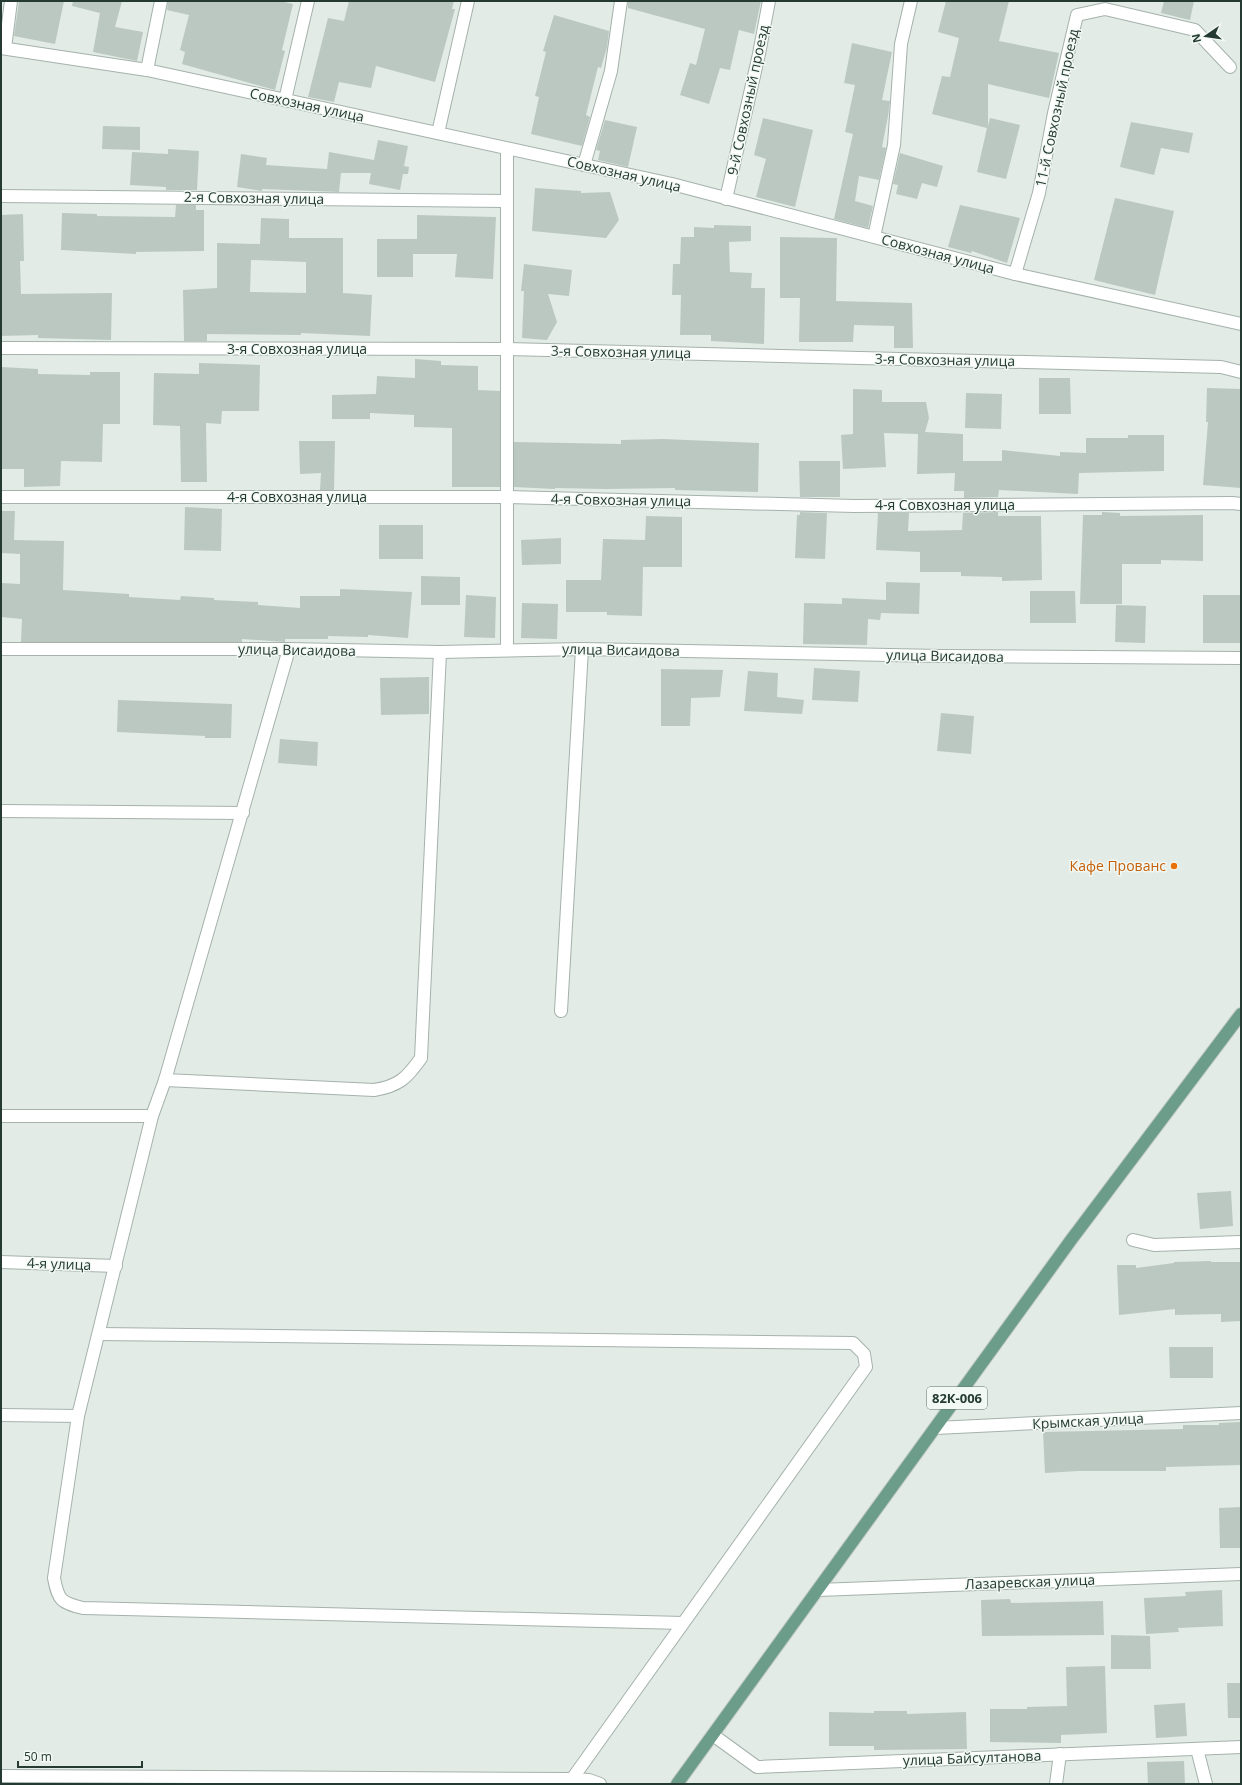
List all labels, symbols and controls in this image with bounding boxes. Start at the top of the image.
north arrow [1186,16,1226,56]
street label: 9-й Совхозный проезд [722,23,773,177]
street label: 11-й Совхозный проезд [1030,27,1083,189]
text: N [1187,32,1204,44]
street label: Совхозная улица [248,83,366,126]
street label: Совхозная улица [565,151,683,196]
street label: 2-я Совхозная улица [184,187,324,208]
street label: Совхозная улица [880,229,997,278]
street label: 3-я Совхозная улица [227,339,367,358]
street label: 3-я Совхозная улица [551,341,691,362]
street label: 3-я Совхозная улица [875,349,1015,370]
street label: 4-я Совхозная улица [227,487,367,506]
street label: 4-я Совхозная улица [551,489,691,510]
street label: 4-я Совхозная улица [875,495,1015,514]
street label: улица Висаидова [238,639,356,660]
street label: улица Висаидова [562,639,680,660]
street label: улица Висаидова [886,645,1004,666]
place label: Кафе Прованс [1070,856,1166,875]
marker: Кафе Прованс [1169,861,1179,871]
street label: 4-я улица [27,1253,92,1274]
road number: 82К-006 [927,1387,987,1409]
street label: Крымская улица [1032,1408,1144,1433]
street label: Лазаревская улица [965,1570,1095,1593]
scale bar [18,1743,142,1769]
street label: улица Байсултанова [902,1746,1042,1769]
text: 50 m [24,1748,52,1765]

